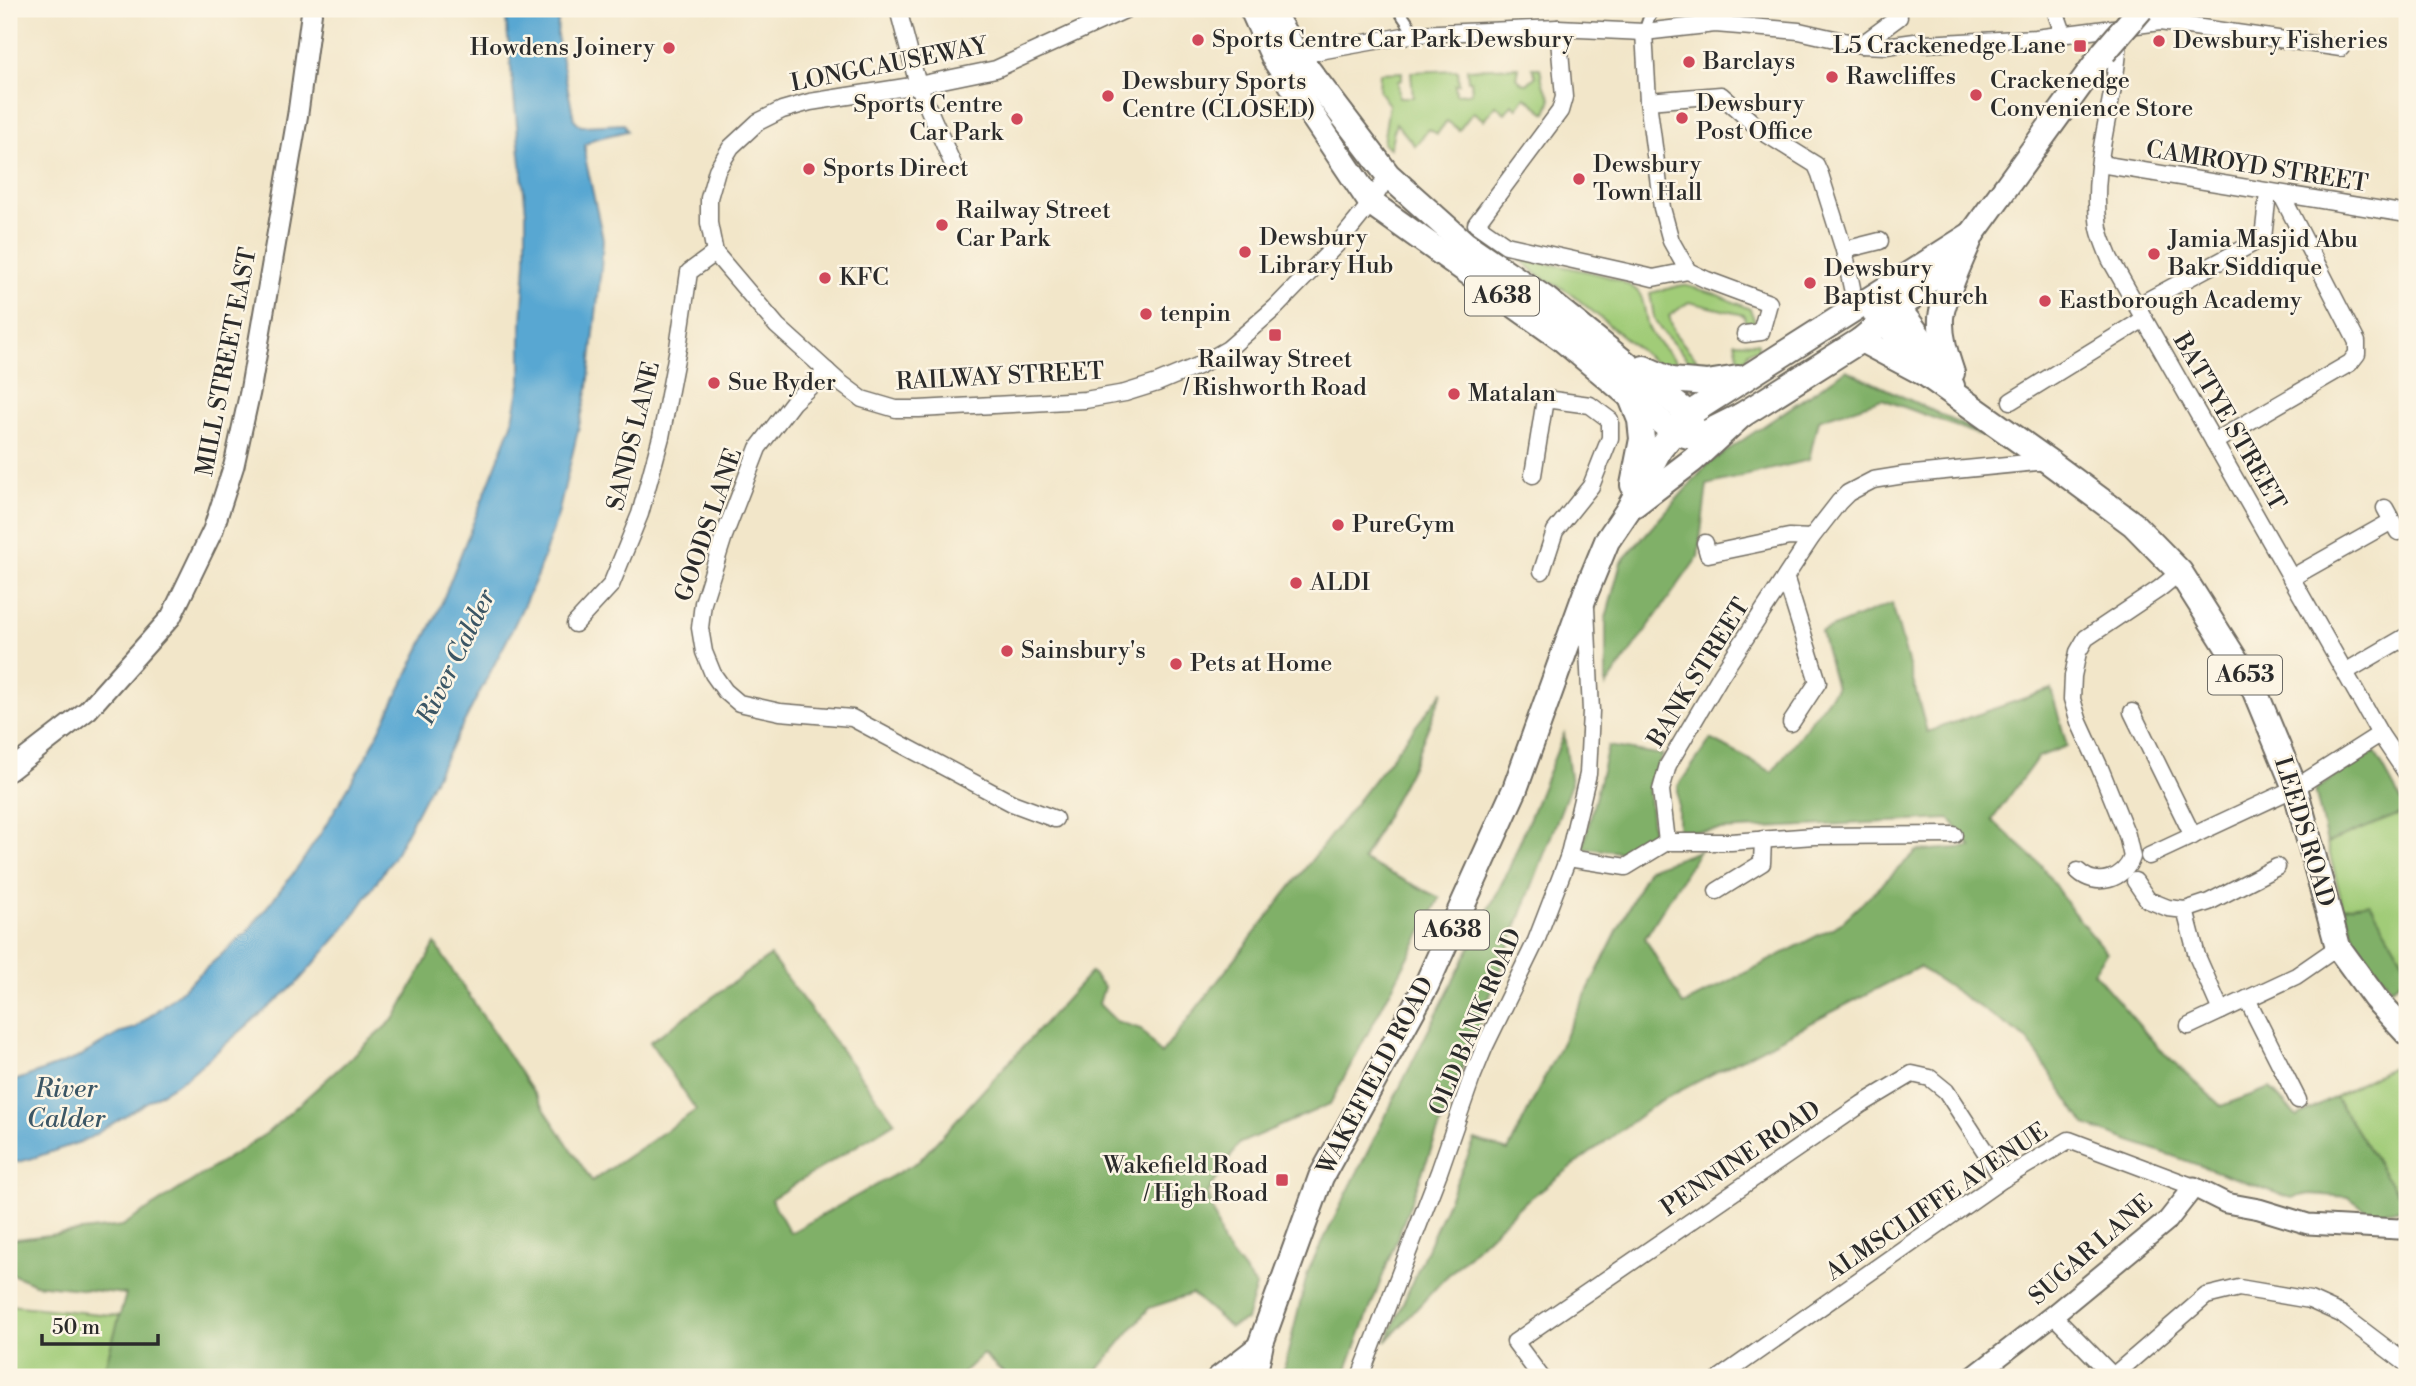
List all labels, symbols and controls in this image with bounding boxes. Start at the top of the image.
place label: Sports Centre Car Park Dewsbury [1212,25,1574,55]
place label: Dewsbury Fisheries [2173,26,2388,56]
street label: LONGCAUSEWAY [788,31,991,99]
place label: L5 Crackenedge Lane [1833,31,2066,61]
marker: Sports Centre Car Park Dewsbury [1190,32,1206,48]
place label: Howdens Joinery [470,33,655,63]
marker: Dewsbury Fisheries [2151,33,2167,49]
marker: L5 Crackenedge Lane [2072,38,2088,54]
marker: Howdens Joinery [661,40,677,56]
place label: Barclays [1702,47,1795,77]
marker: Barclays [1681,54,1697,70]
place label: Rawcliffes [1846,62,1956,92]
place label: Crackenedge Convenience Store [1990,66,2193,124]
place label: Dewsbury Sports Centre (CLOSED) [1122,67,1315,125]
marker: Rawcliffes [1824,69,1840,85]
marker: Crackenedge Convenience Store [1968,87,1984,103]
marker: Dewsbury Sports Centre (CLOSED) [1100,88,1116,104]
place label: Dewsbury Post Office [1696,89,1813,147]
place label: Sports Centre Car Park [853,90,1004,148]
marker: Dewsbury Post Office [1674,110,1690,126]
marker: Sports Centre Car Park [1009,111,1025,127]
street label: CAMROYD STREET [2144,135,2370,199]
place label: Dewsbury Town Hall [1593,150,1702,208]
place label: Sports Direct [823,154,969,184]
marker: Sports Direct [801,161,817,177]
marker: Dewsbury Town Hall [1571,171,1587,187]
place label: Railway Street Car Park [956,196,1111,254]
marker: Railway Street Car Park [934,217,950,233]
place label: Dewsbury Library Hub [1259,223,1393,281]
place label: Jamia Masjid Abu Bakr Siddique [2167,225,2358,283]
marker: Dewsbury Library Hub [1237,244,1253,260]
street label: MILL STREET EAST [190,245,264,479]
marker: Jamia Masjid Abu Bakr Siddique [2146,246,2162,262]
place label: Dewsbury Baptist Church [1823,254,1988,312]
place label: KFC [839,263,889,293]
marker: KFC [817,270,833,286]
marker: Dewsbury Baptist Church [1802,275,1818,291]
road number: A638 [1465,276,1539,316]
place label: Eastborough Academy [2059,286,2302,316]
marker: Eastborough Academy [2037,293,2053,309]
place label: tenpin [1160,299,1231,329]
marker: tenpin [1138,306,1154,322]
marker: Railway Street / Rishworth Road [1267,327,1283,343]
street label: BATTYE STREET [2166,327,2292,516]
place label: Railway Street / Rishworth Road [1182,345,1367,403]
street label: RAILWAY STREET [895,357,1105,397]
street label: SANDS LANE [601,358,667,514]
place label: Sue Ryder [728,368,836,398]
marker: Sue Ryder [706,375,722,391]
place label: Matalan [1468,379,1556,409]
marker: Matalan [1446,386,1462,402]
street label: GOODS LANE [669,444,749,606]
place label: PureGym [1352,510,1455,540]
marker: PureGym [1330,517,1346,533]
place label: ALDI [1309,568,1370,598]
marker: ALDI [1288,575,1304,591]
water label: River Calder [409,583,503,731]
street label: BANK STREET [1641,593,1757,754]
place label: Sainsbury's [1021,636,1146,666]
marker: Sainsbury's [999,643,1015,659]
place label: Pets at Home [1190,649,1332,679]
marker: Pets at Home [1168,656,1184,672]
road number: A653 [2208,656,2282,694]
street label: LEEDS ROAD [2267,753,2341,911]
road number: A638 [1415,911,1489,950]
street label: OLD BANK ROAD [1423,924,1529,1120]
street label: WAKEFIELD ROAD [1311,972,1441,1181]
water label: River Calder [27,1073,106,1135]
street label: PENNINE ROAD [1655,1094,1827,1224]
street label: ALMSCLIFFE AVENUE [1819,1116,2054,1288]
place label: Wakefield Road / High Road [1102,1151,1268,1209]
marker: Wakefield Road / High Road [1274,1172,1290,1188]
street label: SUGAR LANE [2023,1188,2159,1312]
scale bar [42,1302,158,1346]
text: 50 m [52,1315,100,1341]

